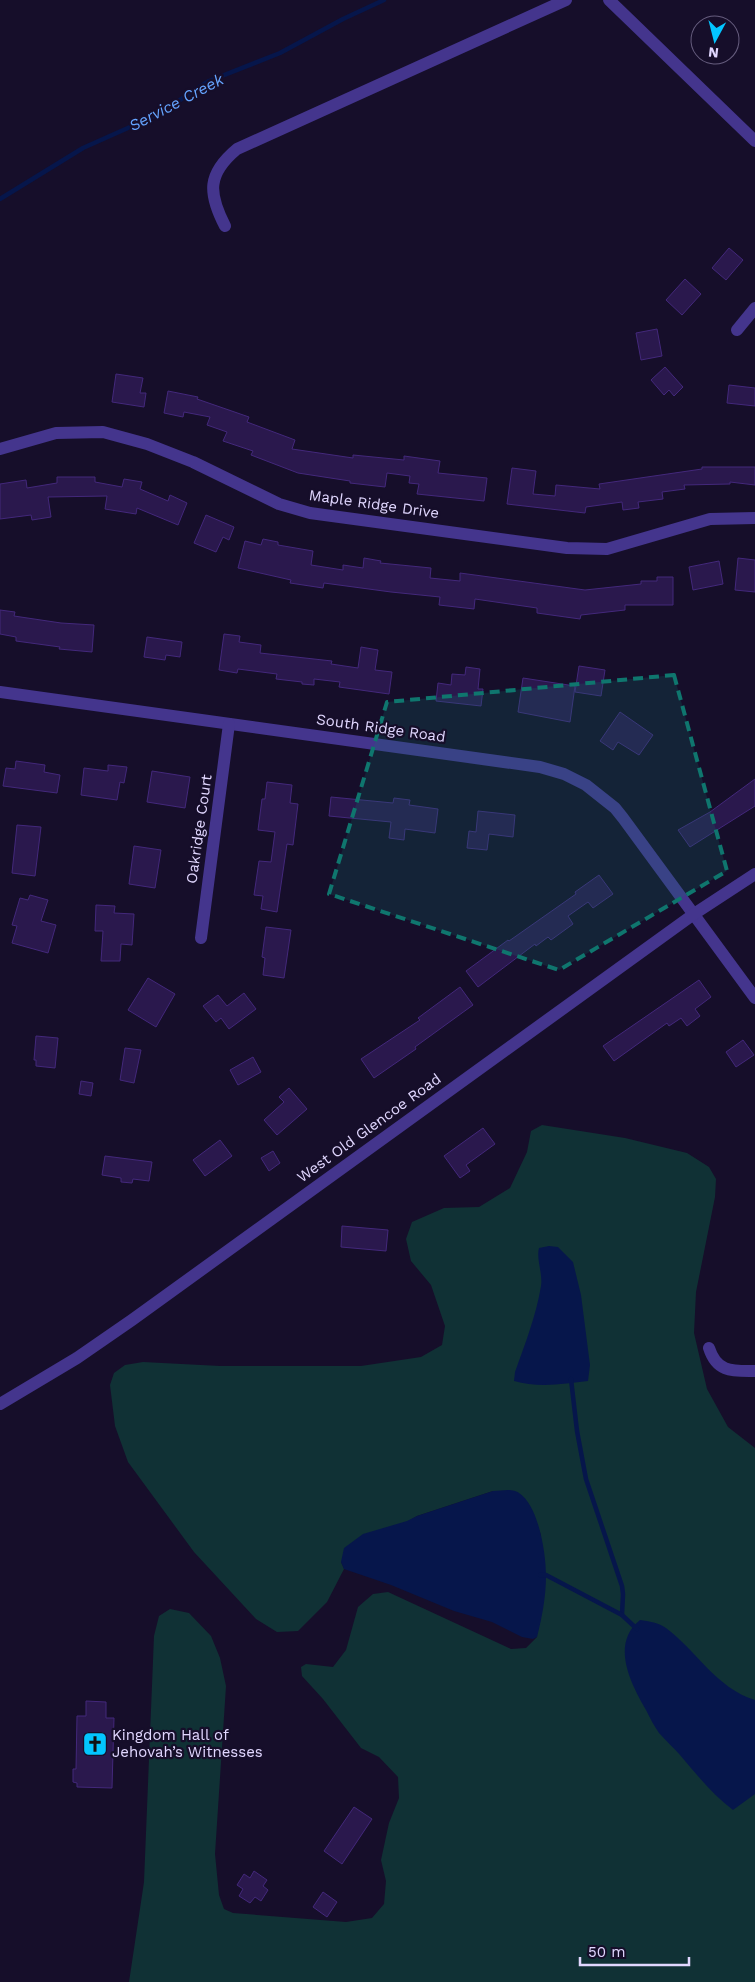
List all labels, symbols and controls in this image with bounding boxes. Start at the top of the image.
north arrow [690,15,740,65]
text: N [707,44,720,61]
water label: Service Creek [126,69,228,135]
street label: Maple Ridge Drive [308,486,440,522]
street label: South Ridge Road [315,710,447,746]
street label: Oakridge Court [182,773,216,885]
street label: West Old Glencoe Road [294,1070,444,1186]
place label: Kingdom Hall of Jehovah’s Witnesses [112,1726,263,1761]
church icon: Kingdom Hall of Jehovah’s Witnesses [82,1731,108,1757]
scale bar [580,1934,689,1966]
text: 50 m [588,1943,625,1961]

